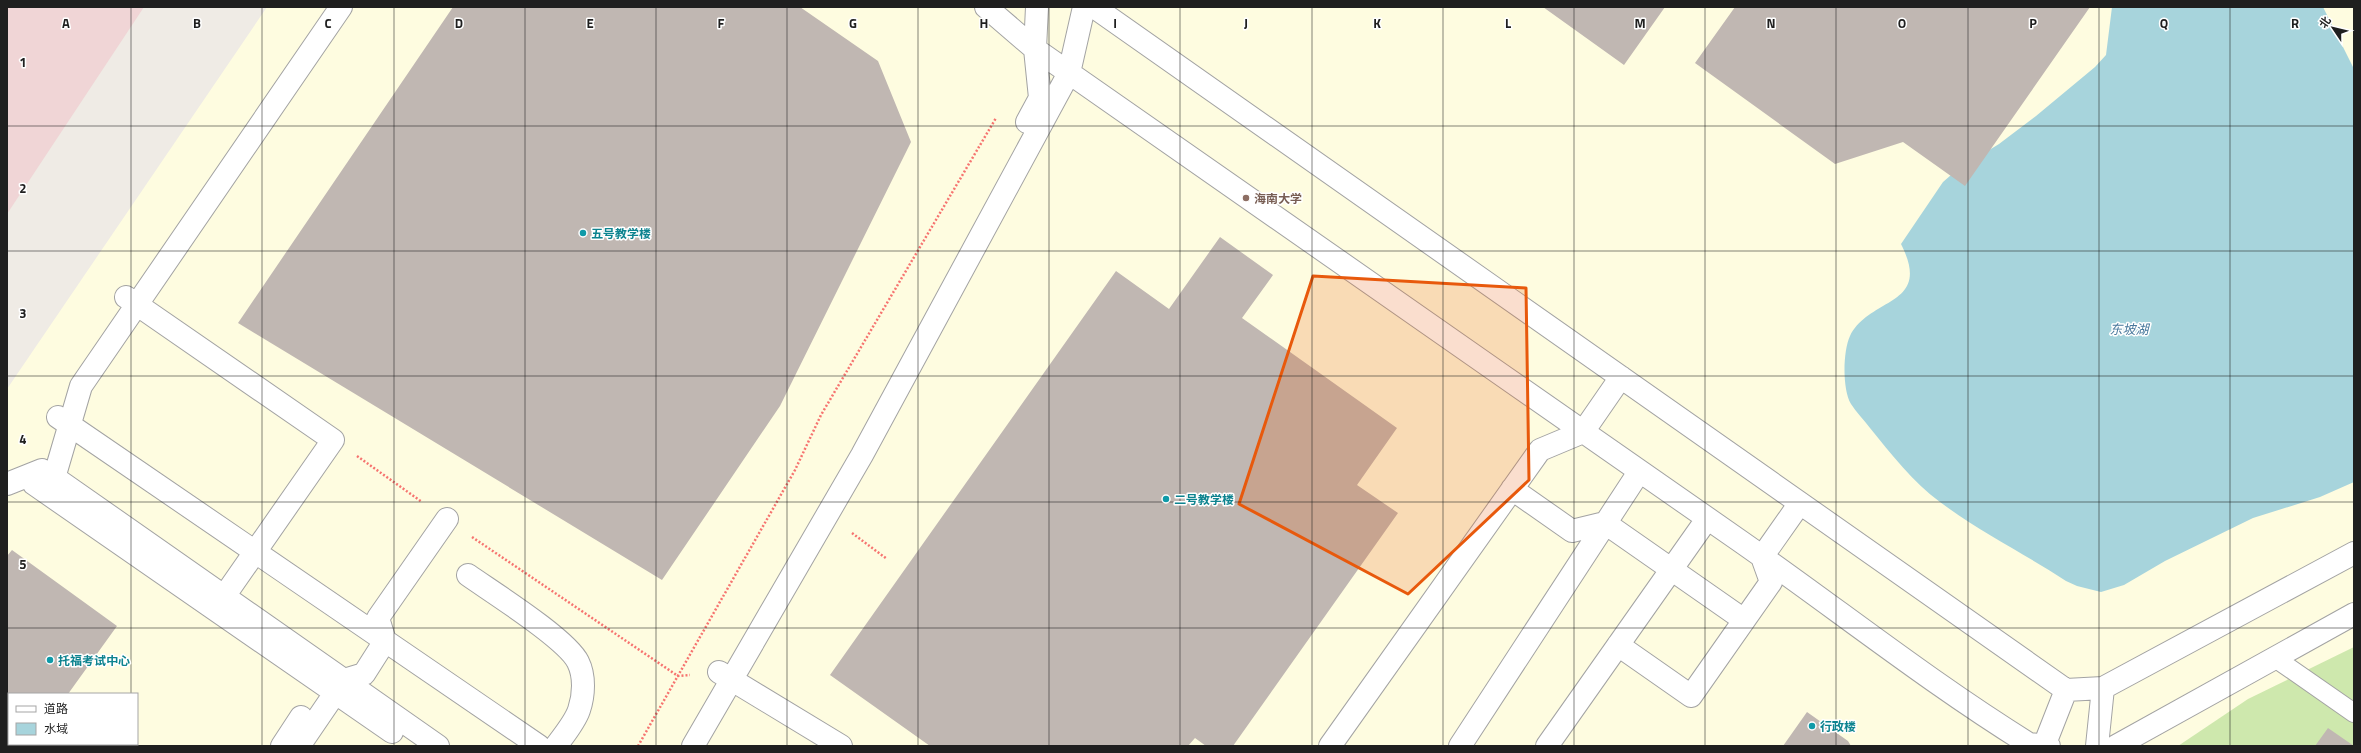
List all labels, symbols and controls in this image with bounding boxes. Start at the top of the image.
north arrow [2313,8,2353,48]
text: A [62,13,70,33]
text: B [193,13,201,33]
text: C [324,13,332,33]
text: D [455,13,463,33]
text: E [586,13,594,33]
text: F [718,13,725,33]
text: G [849,13,857,33]
text: H [980,13,988,33]
text: I [1113,13,1117,33]
text: J [1244,13,1248,33]
text: K [1373,13,1381,33]
text: L [1505,13,1511,33]
text: M [1634,13,1646,33]
text: N [1766,13,1776,33]
text: O [1898,13,1906,33]
text: P [2029,13,2037,33]
text: Q [2160,13,2168,33]
text: R [2291,13,2299,33]
text: 北 [2315,13,2335,31]
text: 1 [19,52,27,72]
text: 2 [19,178,27,198]
place label: 海南大学 [1254,189,1302,208]
marker: 海南大学 [1241,193,1251,203]
place label: 五号教学楼 [591,224,651,243]
marker: 五号教学楼 [578,228,588,238]
text: 3 [19,303,27,323]
water label: 东坡湖 [2109,319,2150,339]
text: 4 [19,429,27,449]
place label: 二号教学楼 [1174,490,1234,509]
marker: 二号教学楼 [1161,494,1171,504]
text: 5 [19,554,27,574]
place label: 托福考试中心 [58,651,130,670]
marker: 托福考试中心 [45,655,55,665]
legend [8,693,138,745]
text: 道路 [44,699,68,718]
place label: 行政楼 [1820,717,1856,736]
text: 水域 [44,719,68,738]
marker: 行政楼 [1807,721,1817,731]

